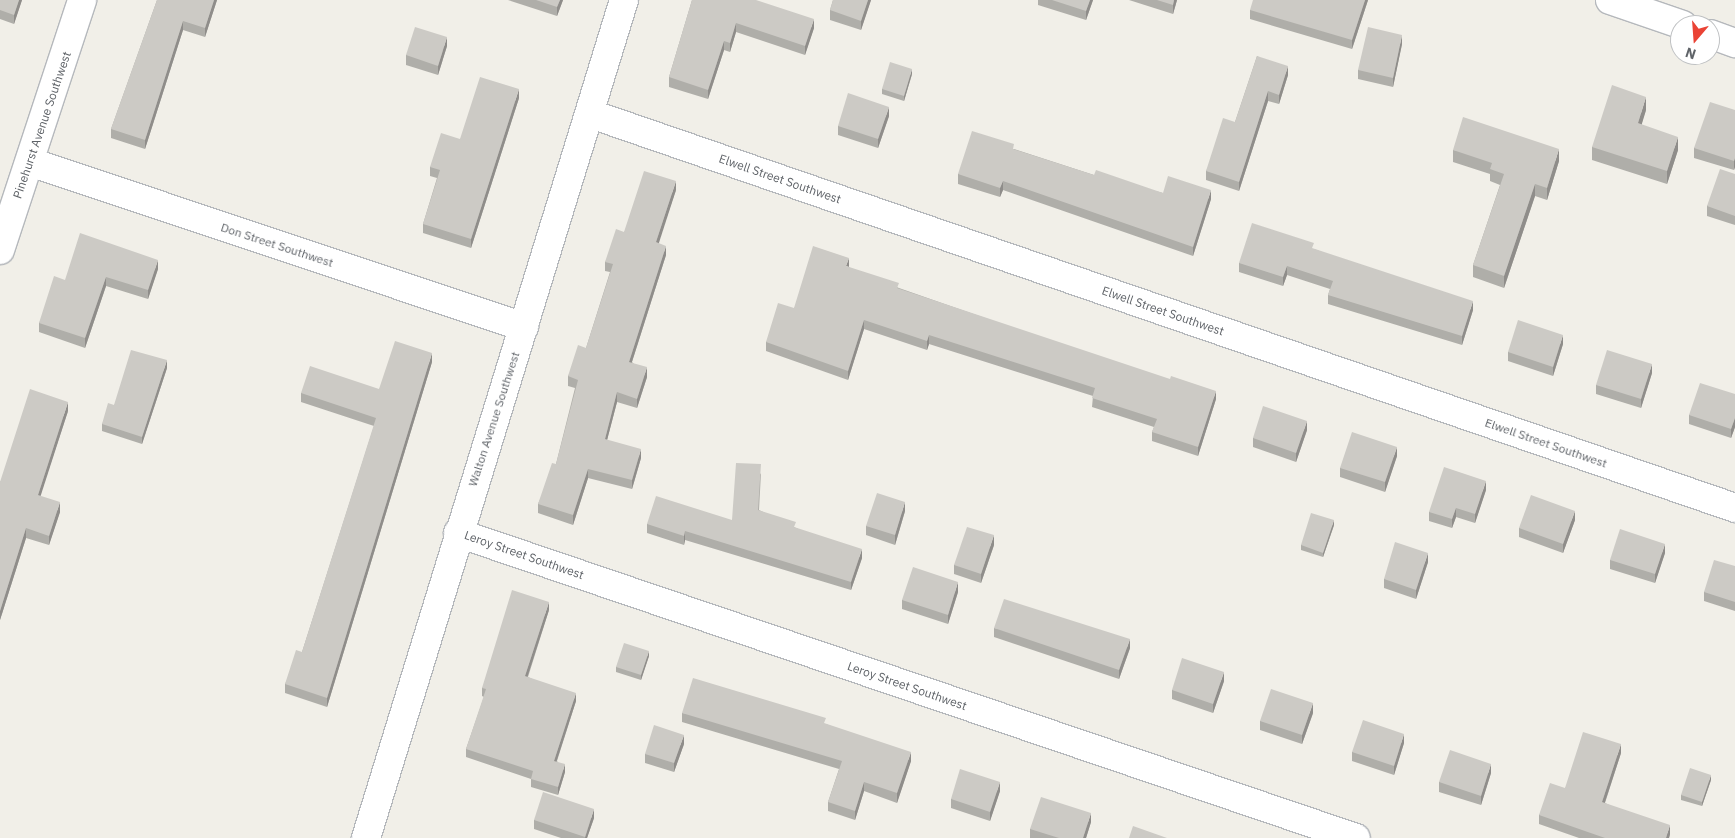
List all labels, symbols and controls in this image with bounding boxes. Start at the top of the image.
north arrow [1670,15,1720,65]
text: N [1683,43,1698,63]
street label: Pinehurst Avenue Southwest [10,50,74,200]
street label: Elwell Street Southwest [717,151,843,207]
street label: Don Street Southwest [219,220,335,270]
street label: Elwell Street Southwest [1100,283,1226,339]
street label: Walton Avenue Southwest [465,350,523,488]
street label: Elwell Street Southwest [1483,415,1609,471]
street label: Leroy Street Southwest [462,528,586,582]
street label: Leroy Street Southwest [845,659,969,713]

